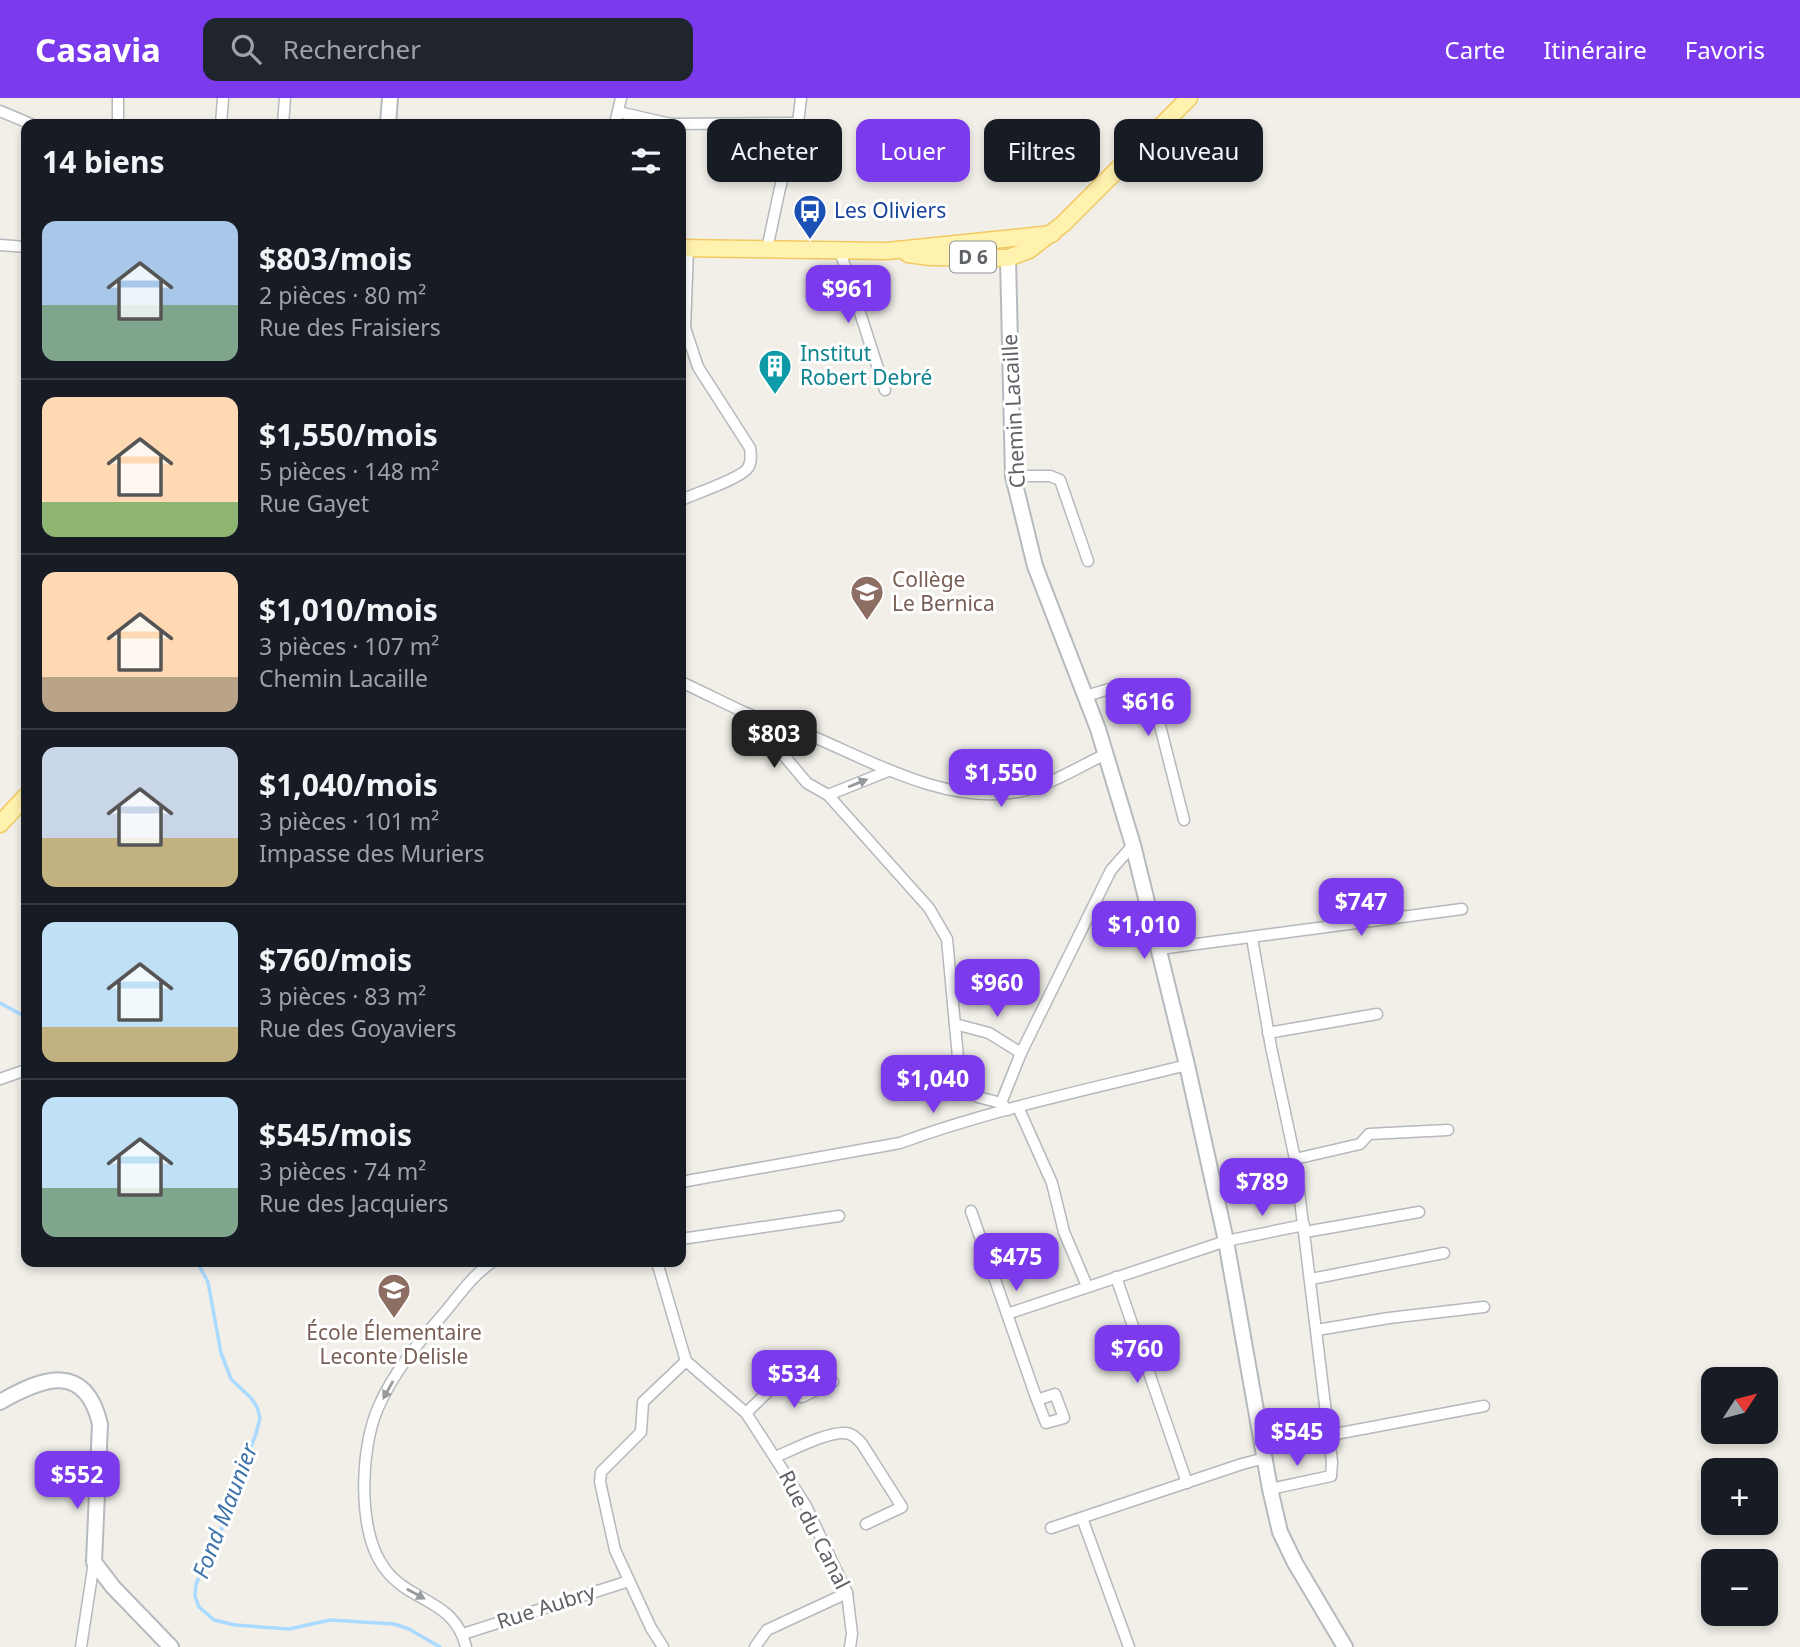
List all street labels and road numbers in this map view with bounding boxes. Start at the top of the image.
road number: D 6 [950,242,996,272]
street label: Chemin Lacaille [995,333,1031,489]
street label: Rue du Canal [773,1465,857,1594]
street label: Rue Aubry [493,1577,599,1635]

